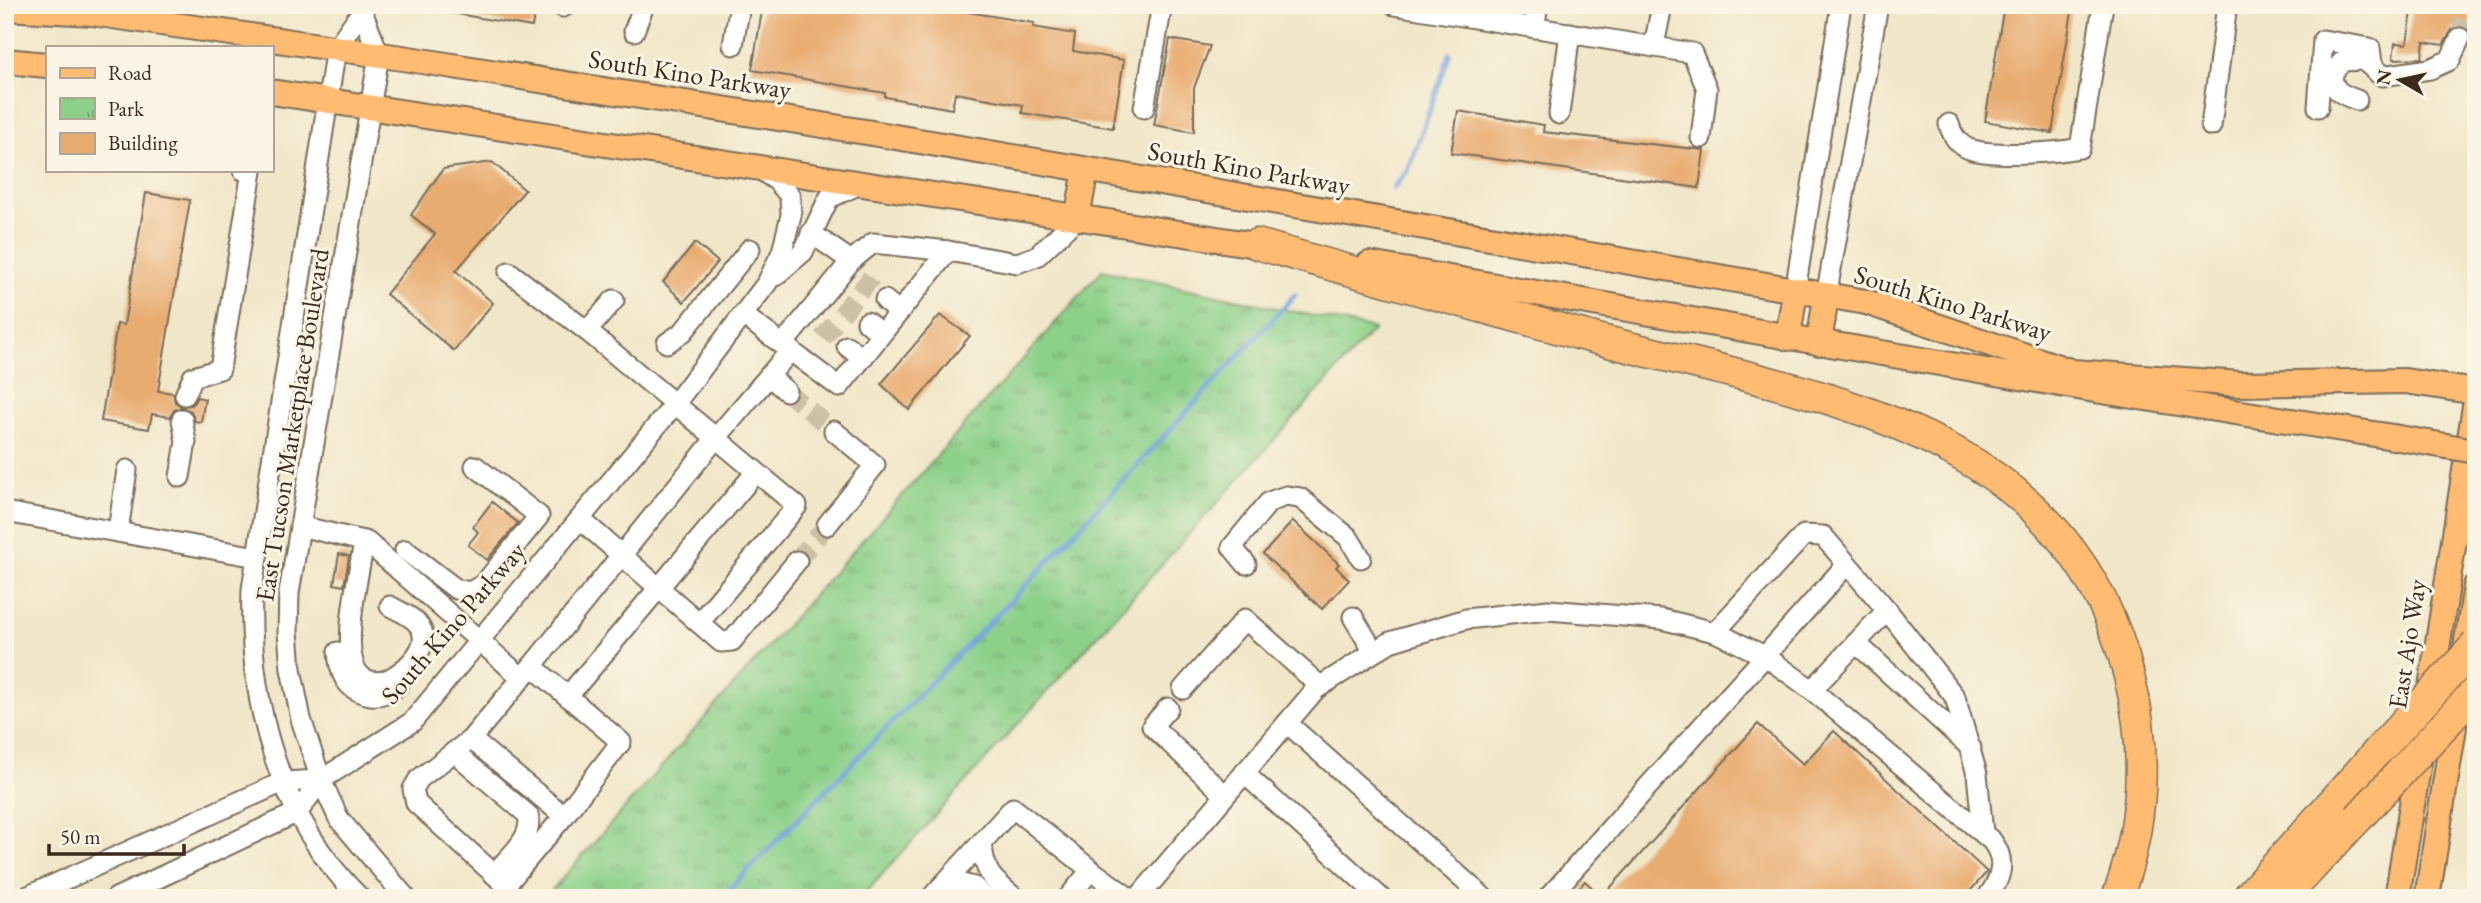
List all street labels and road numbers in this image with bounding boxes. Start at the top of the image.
street label: South Kino Parkway [586,41,794,107]
street label: South Kino Parkway [1145,134,1353,203]
street label: East Tucson Marketplace Boulevard [247,245,337,604]
street label: South Kino Parkway [1850,257,2056,349]
street label: South Kino Parkway [373,534,533,711]
street label: East Ajo Way [2380,576,2434,711]

